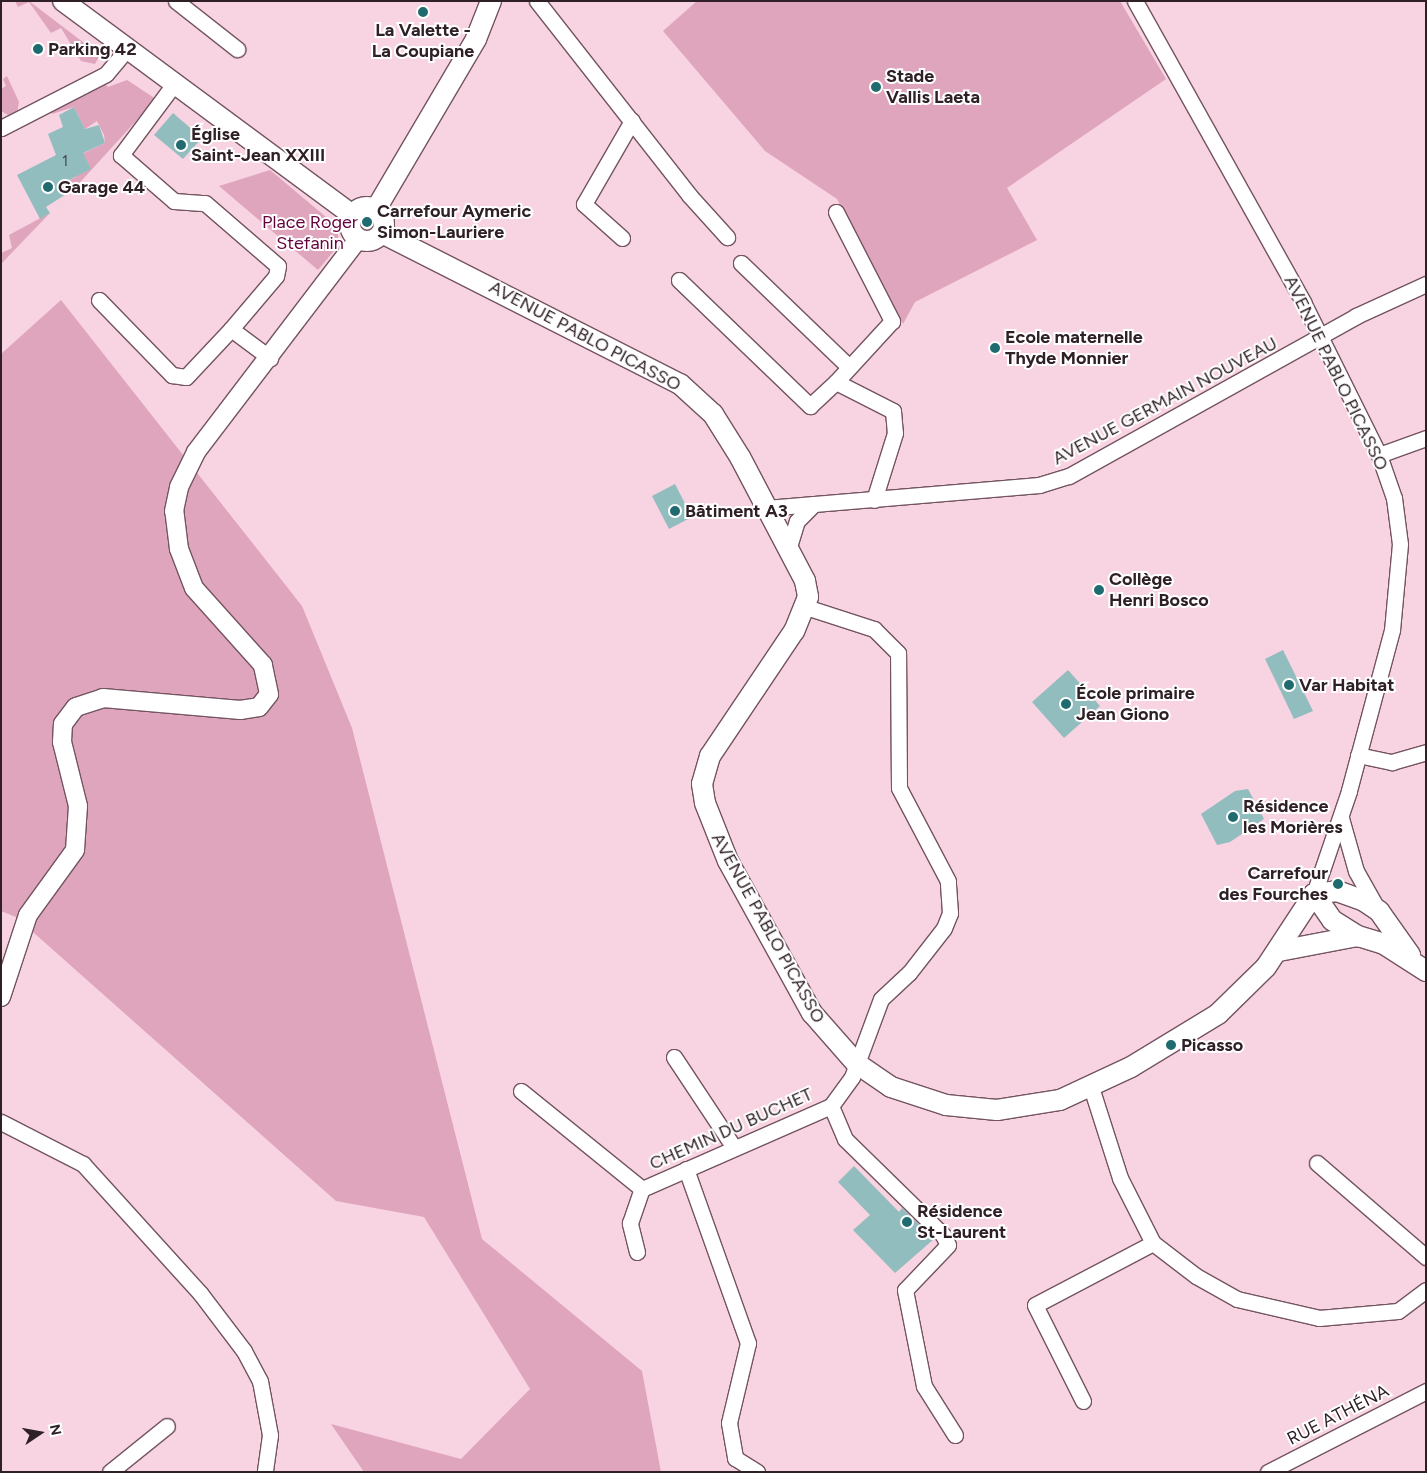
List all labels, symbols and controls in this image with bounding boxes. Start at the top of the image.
marker: La Valette - La Coupiane [417,6,429,18]
place label: La Valette - La Coupiane [372,20,474,62]
place label: Parking 42 [48,38,137,60]
marker: Parking 42 [32,43,44,55]
place label: Stade Vallis Laeta [886,66,980,108]
marker: Stade Vallis Laeta [870,81,882,93]
place label: Église Saint-Jean XXIII [191,124,325,166]
marker: Église Saint-Jean XXIII [175,139,187,151]
house number: 1 [62,153,68,171]
place label: Garage 44 [58,176,145,198]
marker: Garage 44 [42,181,54,193]
place label: Carrefour Aymeric Simon-Lauriere [377,201,531,243]
park label: Place Roger Stefanin [262,212,358,254]
marker: Carrefour Aymeric Simon-Lauriere [361,216,373,228]
street label: AVENUE PABLO PICASSO [1279,272,1393,474]
street label: AVENUE PABLO PICASSO [486,276,684,396]
place label: Ecole maternelle Thyde Monnier [1005,327,1143,369]
street label: AVENUE GERMAIN NOUVEAU [1049,333,1281,469]
marker: Ecole maternelle Thyde Monnier [989,342,1001,354]
place label: Bâtiment A3 [685,500,788,522]
marker: Bâtiment A3 [669,505,681,517]
place label: Collège Henri Bosco [1109,569,1209,612]
marker: Collège Henri Bosco [1093,584,1105,596]
place label: Var Habitat [1299,674,1394,696]
marker: Var Habitat [1283,679,1295,691]
place label: École primaire Jean Giono [1076,683,1195,726]
marker: École primaire Jean Giono [1060,698,1072,710]
place label: Résidence les Morières [1243,796,1343,839]
marker: Résidence les Morières [1227,811,1239,823]
street label: AVENUE PABLO PICASSO [707,829,829,1027]
place label: Carrefour des Fourches [1219,863,1328,906]
marker: Carrefour des Fourches [1332,878,1344,890]
place label: Picasso [1181,1034,1243,1056]
marker: Picasso [1165,1039,1177,1051]
street label: CHEMIN DU BUCHET [646,1083,816,1175]
place label: Résidence St-Laurent [917,1201,1006,1244]
marker: Résidence St-Laurent [901,1216,913,1228]
street label: RUE ATHÉNA [1284,1380,1392,1450]
north arrow [15,1408,65,1458]
text: N [46,1423,65,1437]

